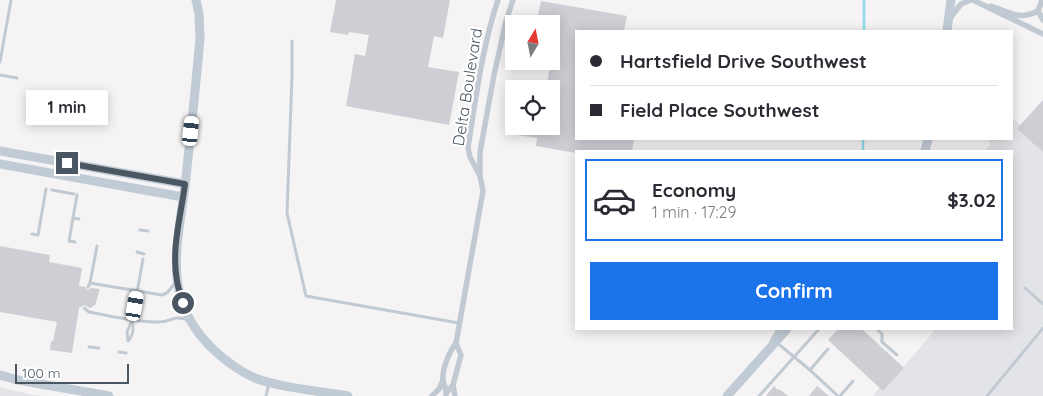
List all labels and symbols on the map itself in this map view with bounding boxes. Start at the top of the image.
north arrow [505,15,560,70]
street label: Delta Boulevard [448,27,486,147]
callout: 1 min [26,90,108,126]
car [181,115,200,147]
route end [56,152,78,174]
car [125,290,144,322]
route start [172,292,194,314]
scale bar [15,361,129,384]

